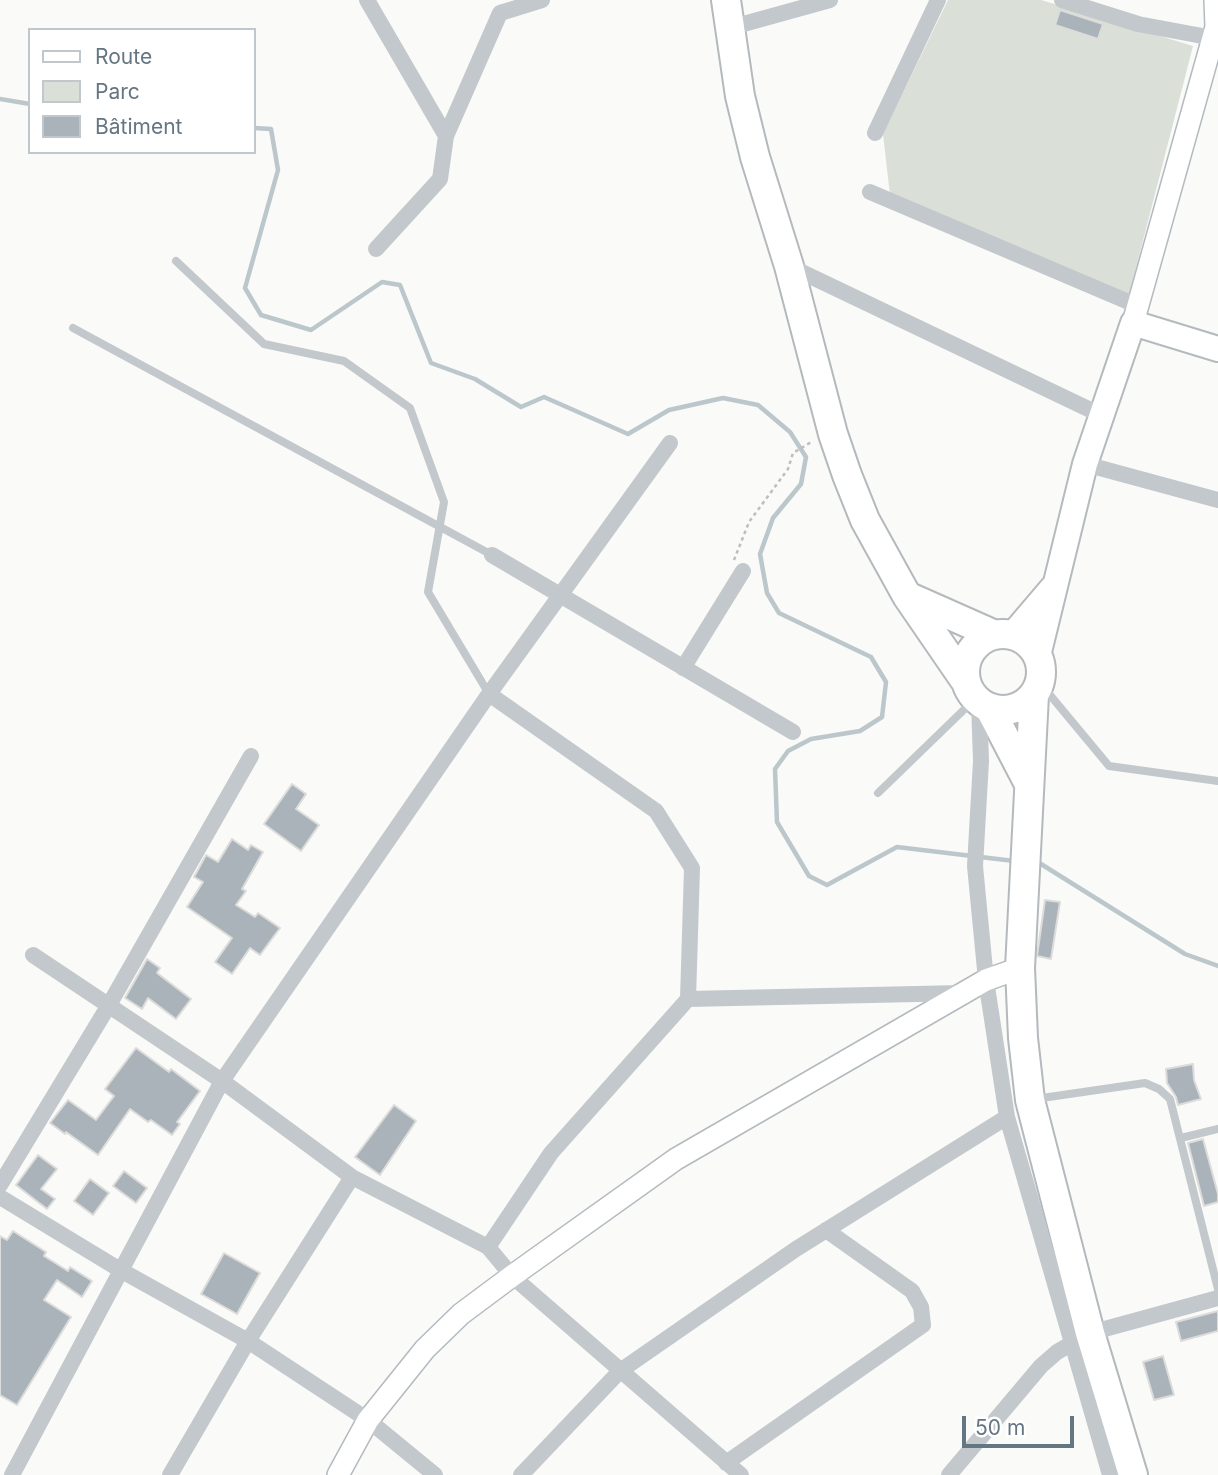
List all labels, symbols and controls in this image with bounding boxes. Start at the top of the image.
legend [28,28,256,154]
text: Route [95,44,152,69]
text: Parc [95,79,140,104]
text: Bâtiment [95,114,182,139]
scale bar [966,1402,1078,1446]
text: 50 m [975,1415,1025,1440]

